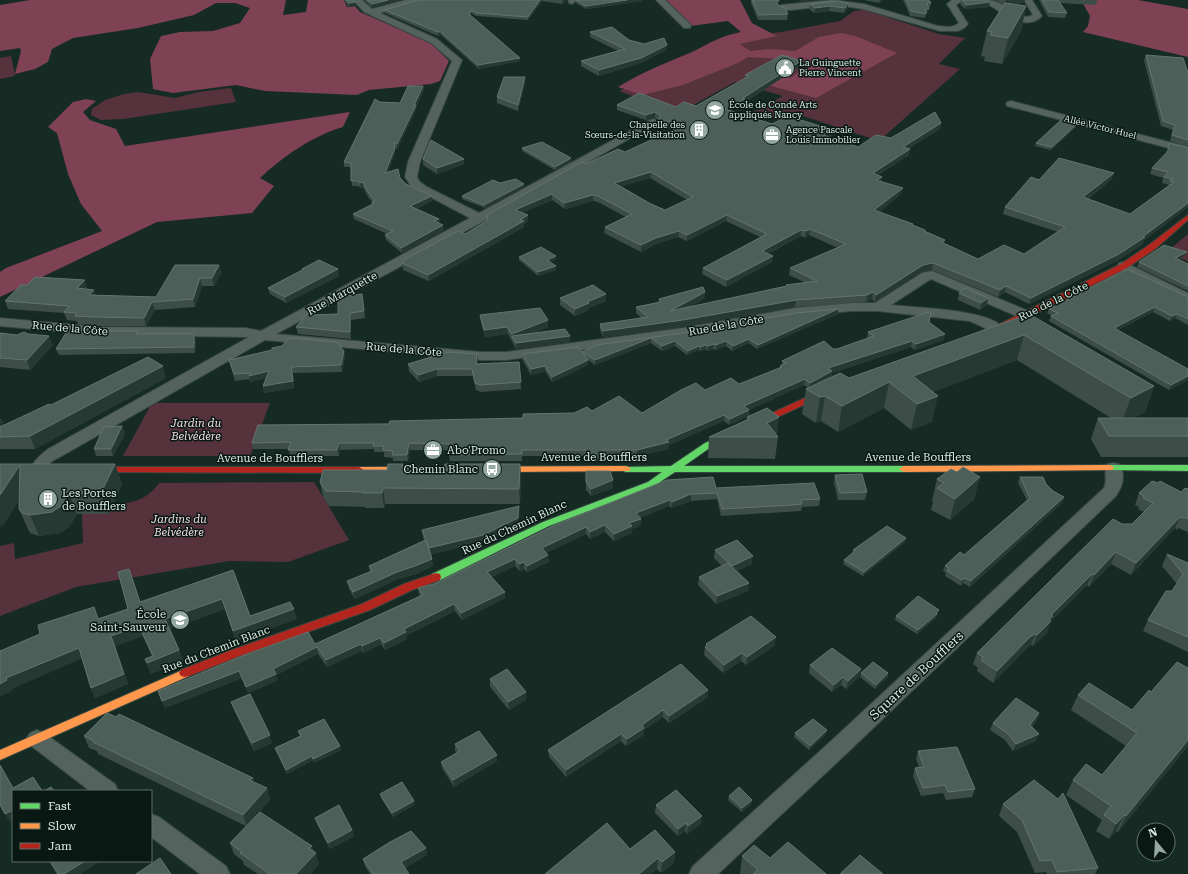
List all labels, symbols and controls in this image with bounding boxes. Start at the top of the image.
public building icon: La Guinguette Pierre Vincent [774,57,796,79]
place label: La Guinguette Pierre Vincent [799,58,862,78]
school or university icon: École de Condé Arts appliqués Nancy [704,99,726,121]
place label: École de Condé Arts appliqués Nancy [729,99,817,120]
street label: Allée Victor Huel [1063,113,1137,141]
building icon: Chapelle des Sœurs-de-la-Visitation [688,119,710,141]
place label: Chapelle des Sœurs-de-la-Visitation [585,120,685,140]
office icon: Agence Pascale Louis Immobilier [761,124,783,146]
place label: Agence Pascale Louis Immobilier [786,125,861,145]
street label: Rue Marquette [305,269,380,318]
street label: Rue de la Côte [1016,279,1090,324]
street label: Rue de la Côte [688,313,765,338]
street label: Rue de la Côte [32,319,108,338]
street label: Rue de la Côte [366,340,442,359]
park label: Jardin du Belvédère [170,417,221,443]
office icon: Abo'Promo [422,439,444,461]
place label: Abo'Promo [447,444,506,457]
street label: Avenue de Boufflers [541,451,647,464]
street label: Avenue de Boufflers [865,451,971,464]
street label: Avenue de Boufflers [217,452,323,465]
bus stop icon: Chemin Blanc [481,458,503,480]
place label: Chemin Blanc [404,463,478,476]
place label: Les Portes de Boufflers [62,487,126,513]
building icon: Les Portes de Boufflers [37,488,59,510]
street label: Rue du Chemin Blanc [460,497,569,557]
park label: Jardins du Belvédère [150,513,207,539]
place label: École Saint-Sauveur [90,607,166,634]
school or university icon: École Saint-Sauveur [169,609,191,631]
street label: Rue du Chemin Blanc [161,623,272,676]
street label: Square de Boufflers [866,628,966,723]
legend [12,790,152,862]
text: Fast [48,799,72,813]
text: Slow [48,819,76,833]
north arrow [1136,822,1176,862]
text: N [1147,825,1160,840]
text: Jam [48,839,72,853]

